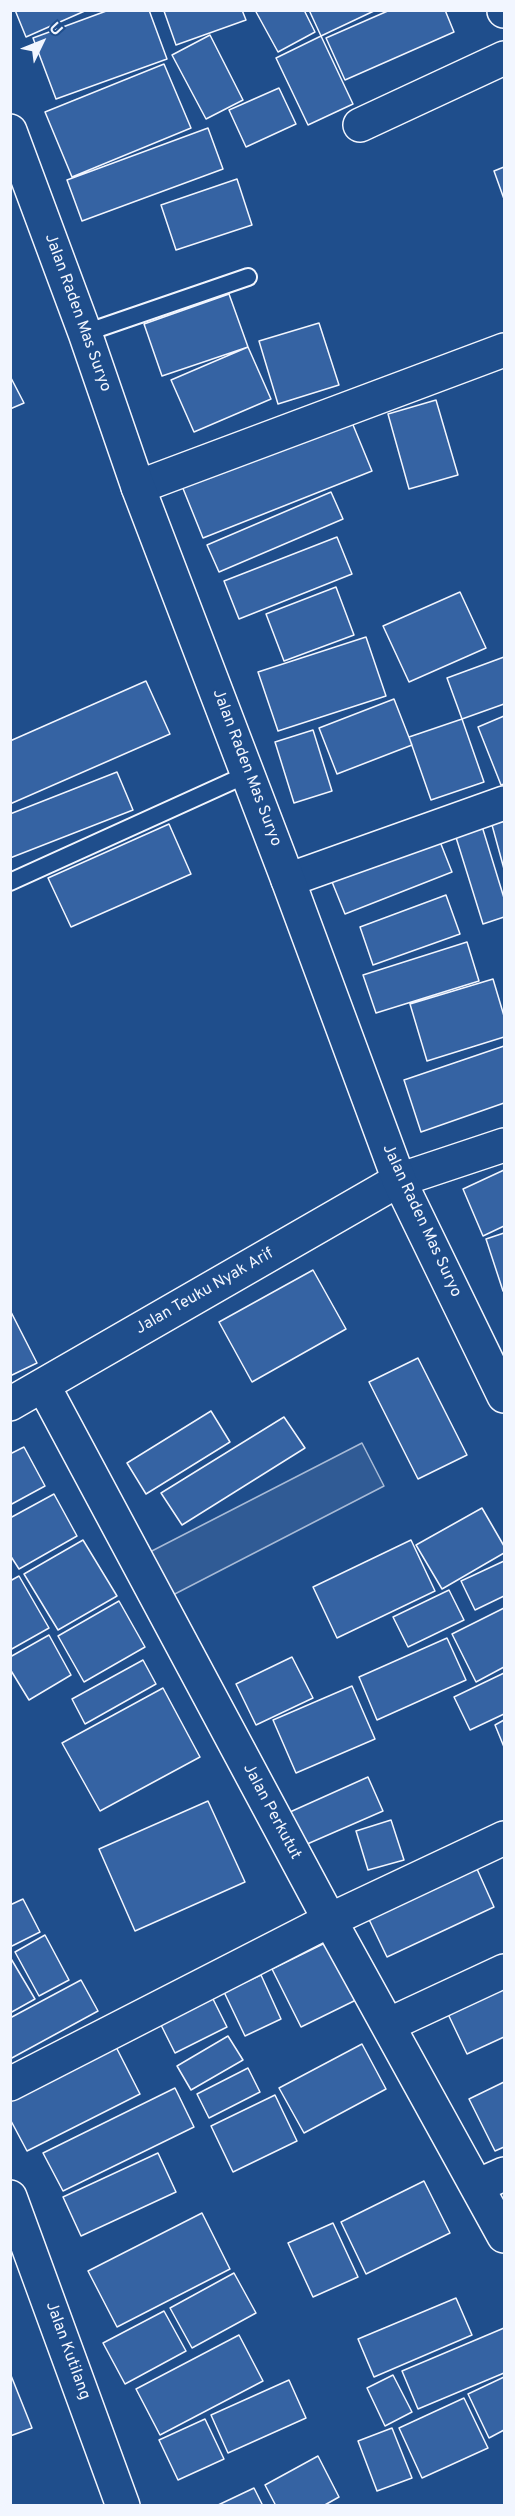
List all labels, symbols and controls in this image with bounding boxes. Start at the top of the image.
north arrow [12,12,72,72]
text: U [44,19,66,41]
street label: Jalan Raden Mas Suryo [39,231,115,395]
street label: Jalan Raden Mas Suryo [207,687,285,849]
street label: Jalan Raden Mas Suryo [377,1141,465,1301]
street label: Jalan Teuku Nyak Arif [133,1245,277,1339]
street label: Jalan Perkutut [238,1761,304,1863]
street label: Jalan Kutilang [40,2299,94,2403]

